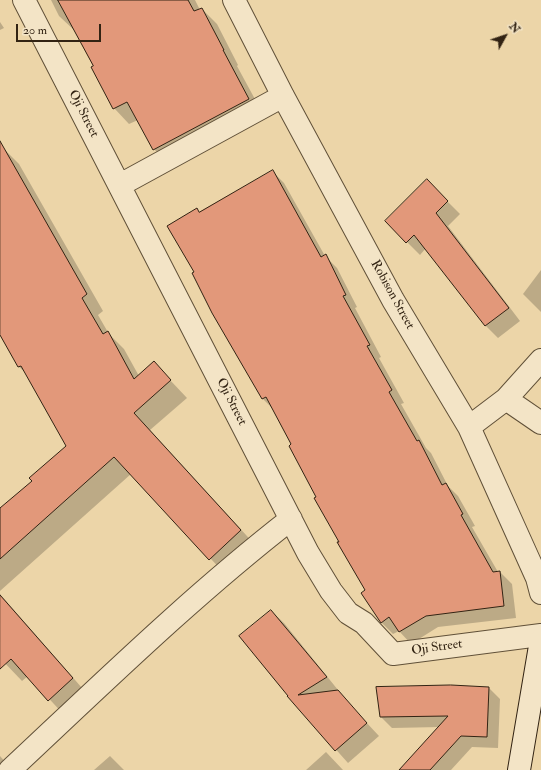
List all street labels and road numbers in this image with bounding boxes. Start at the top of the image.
street label: Oji Street [64,88,102,140]
street label: Robison Street [367,258,417,332]
street label: Oji Street [212,376,250,428]
street label: Oji Street [411,637,463,659]

